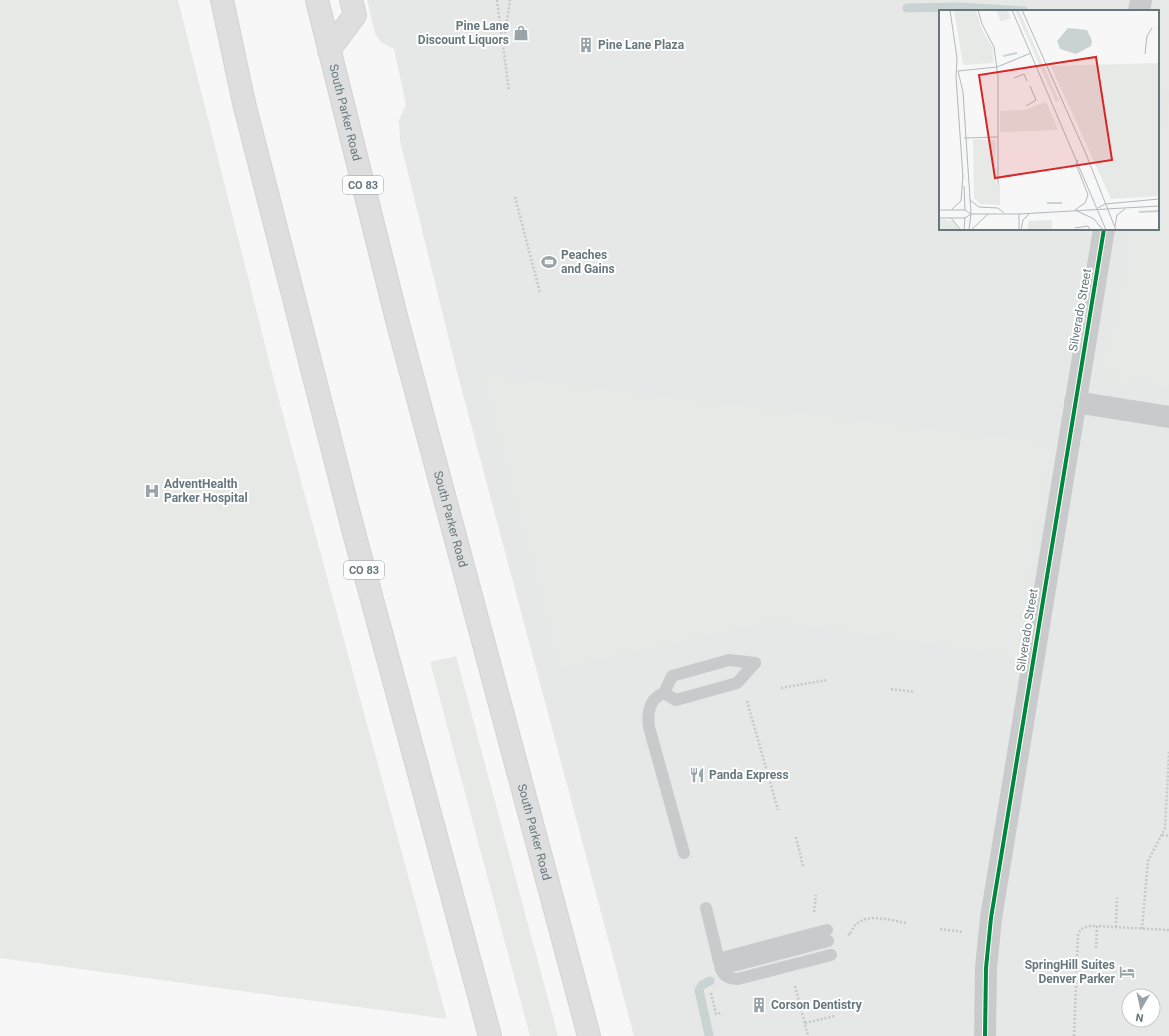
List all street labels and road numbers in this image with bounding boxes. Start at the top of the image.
street label: South Parker Road [326,63,364,162]
road number: CO 83 [343,176,383,194]
street label: Silverado Street [1066,268,1094,352]
street label: South Parker Road [431,469,470,569]
road number: CO 83 [344,561,384,579]
street label: Silverado Street [1014,588,1040,672]
street label: South Parker Road [515,782,554,882]

